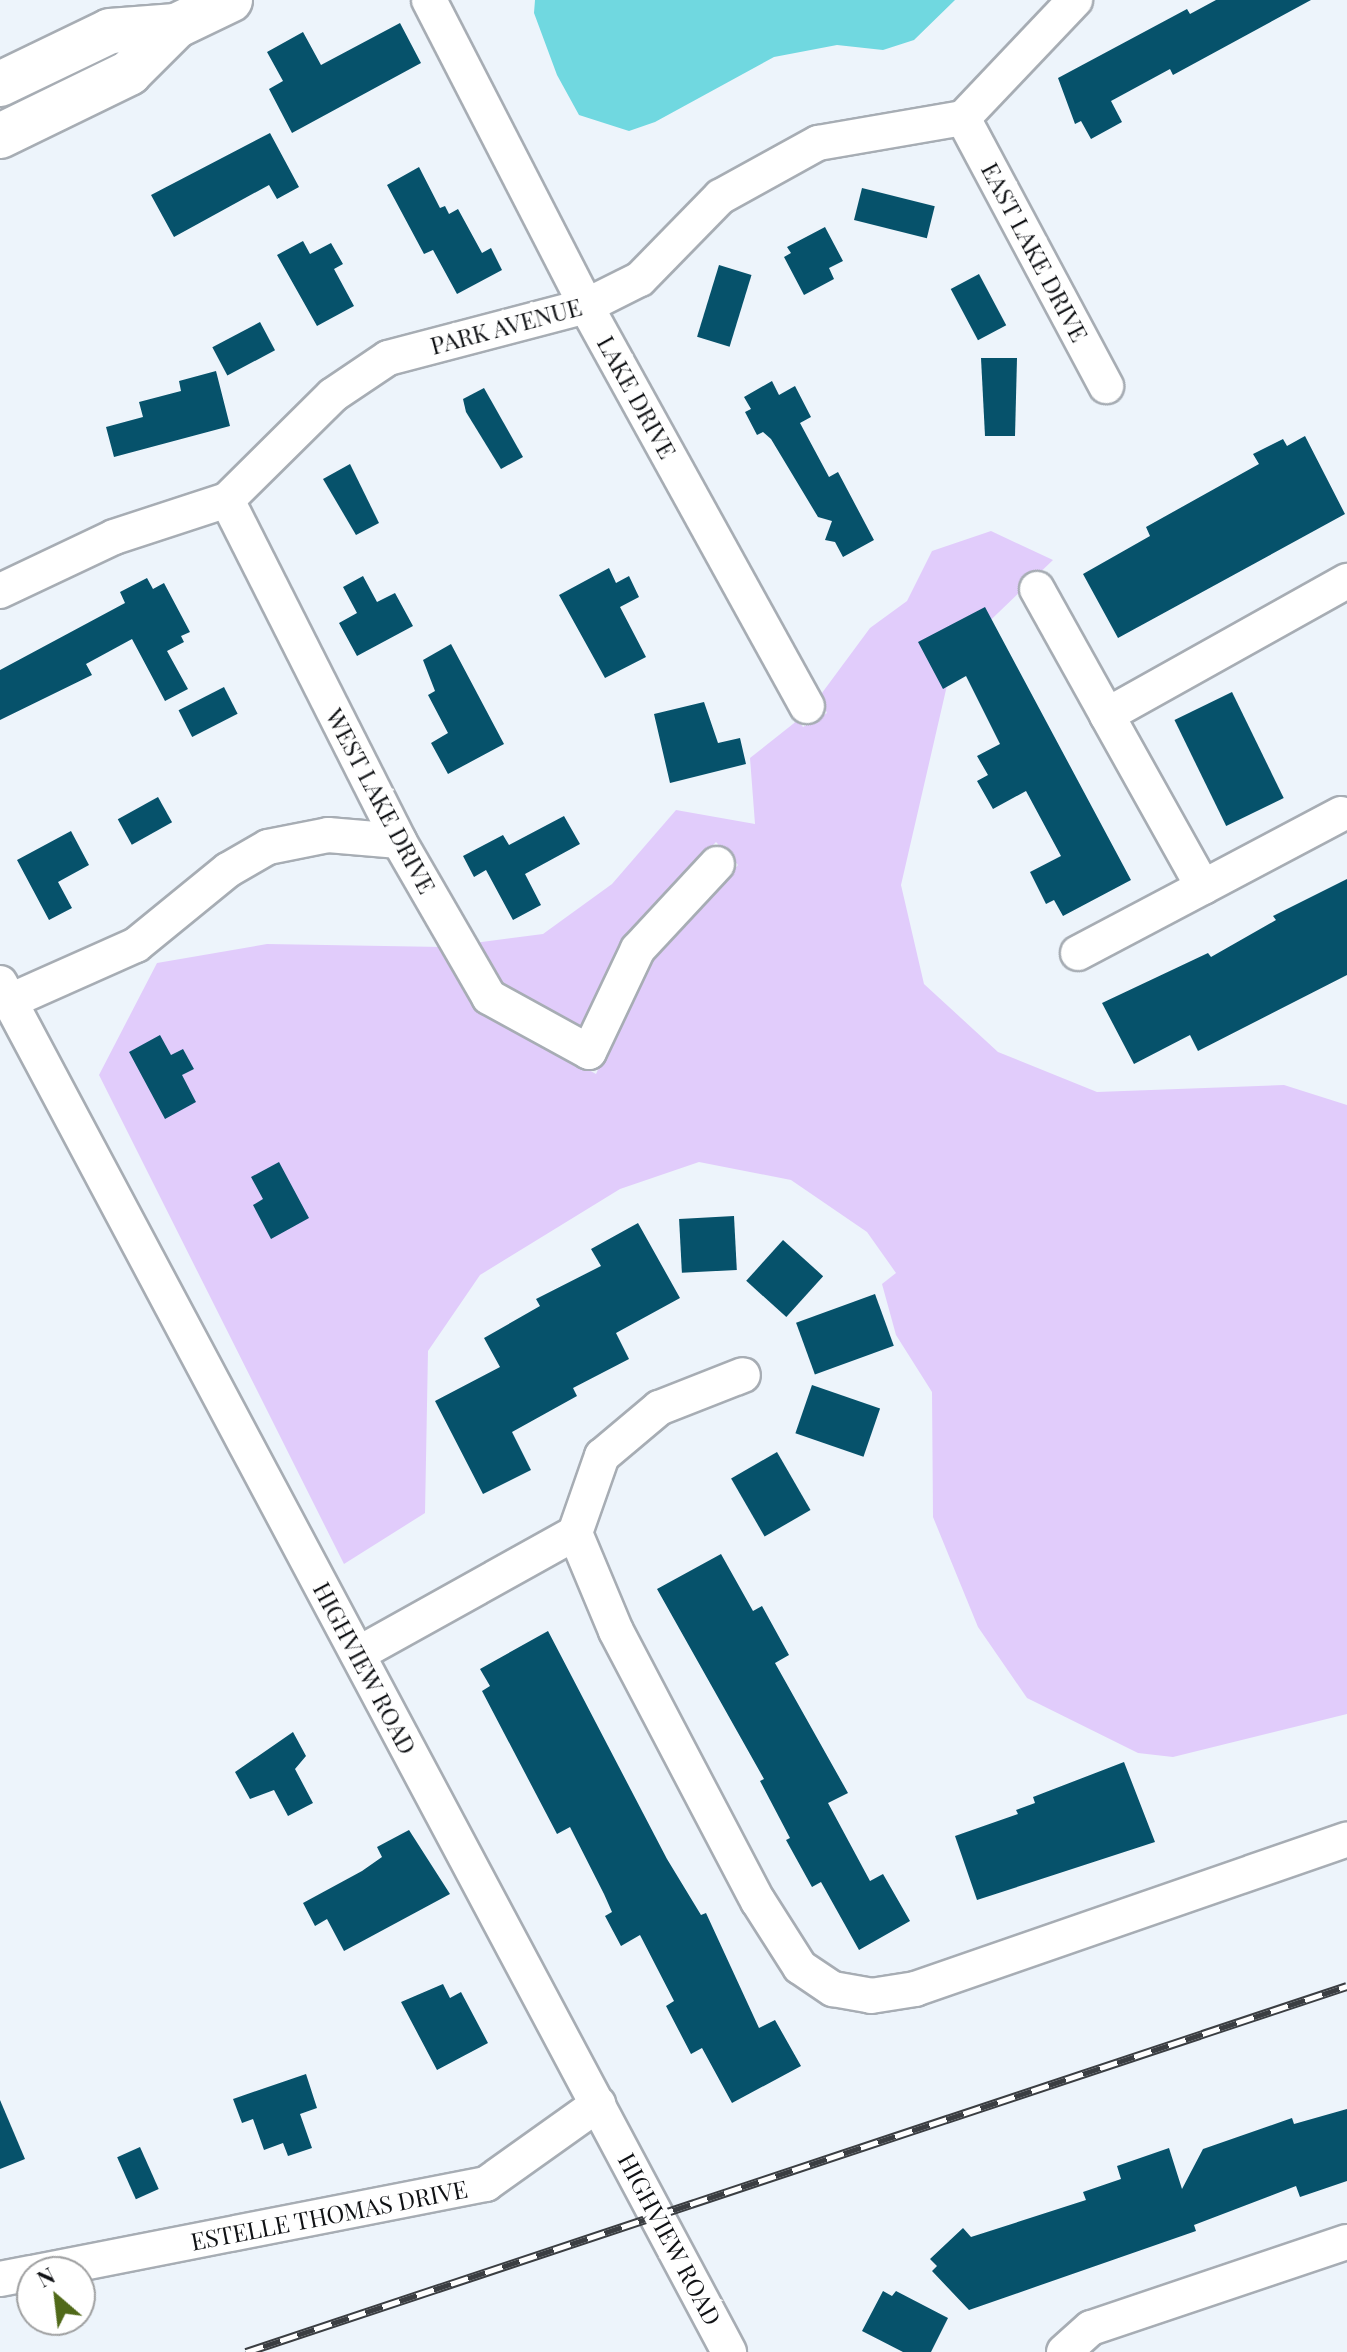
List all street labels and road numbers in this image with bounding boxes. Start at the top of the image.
street label: EAST LAKE DRIVE [976,157,1094,347]
street label: PARK AVENUE [427,292,585,360]
street label: LAKE DRIVE [592,331,682,463]
street label: WEST LAKE DRIVE [320,703,442,899]
street label: HIGHVIEW ROAD [307,1577,423,1759]
street label: HIGHVIEW ROAD [612,2148,728,2330]
street label: ESTELLE THOMAS DRIVE [188,2174,470,2256]

